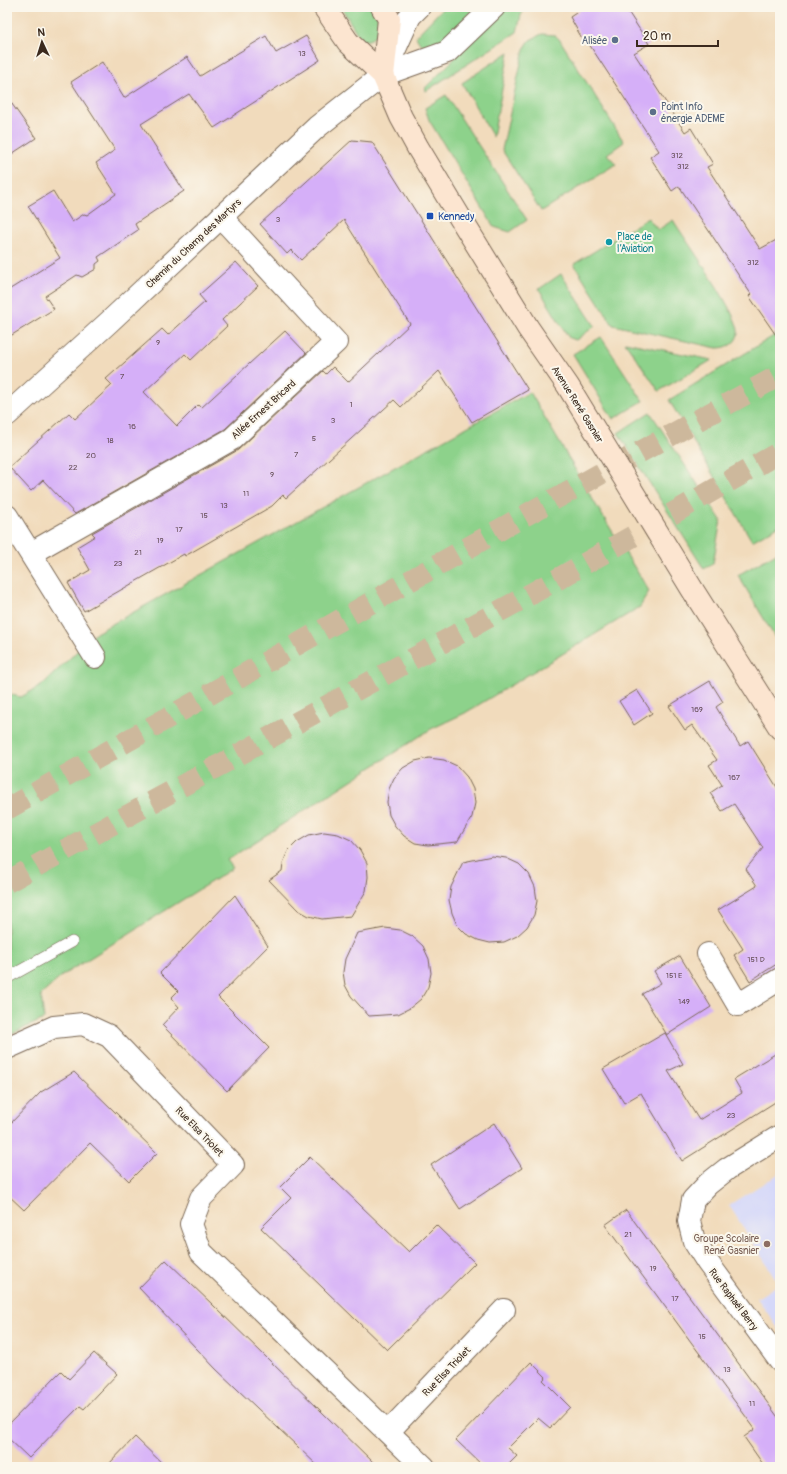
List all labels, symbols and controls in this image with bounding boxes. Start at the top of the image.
north arrow [22,22,62,62]
scale bar [637,22,718,48]
text: N [37,26,46,39]
text: 20 m [643,29,672,44]
place label: Alisée [582,35,607,47]
marker: Alisée [610,35,620,45]
house number: 13 [298,49,306,58]
place label: Point Info énergie ADEME [661,101,725,125]
marker: Point Info énergie ADEME [648,107,658,117]
house number: 312 [671,151,684,160]
house number: 312 [677,162,690,171]
street label: Chemin du Champ des Martyrs [144,196,244,291]
marker: Kennedy [425,211,435,221]
place label: Kennedy [438,211,475,223]
house number: 3 [276,215,281,224]
place label: Place de l’Aviation [617,231,654,255]
marker: Place de l’Aviation [604,237,614,247]
house number: 312 [747,258,760,267]
house number: 9 [156,338,160,347]
street label: Avenue René Gasnier [549,364,606,445]
house number: 7 [120,372,125,381]
street label: Allée Ernest Bricard [229,378,298,442]
house number: 1 [349,400,353,409]
house number: 3 [331,416,336,425]
house number: 16 [128,422,136,431]
house number: 5 [312,434,316,443]
house number: 18 [106,436,114,445]
house number: 7 [294,450,299,459]
house number: 20 [86,451,97,460]
house number: 22 [69,463,78,472]
house number: 9 [270,470,274,479]
house number: 11 [243,489,249,498]
house number: 13 [220,501,228,510]
house number: 15 [200,511,208,520]
house number: 17 [175,525,183,534]
house number: 19 [156,536,164,545]
house number: 21 [134,548,142,557]
house number: 23 [114,559,123,568]
house number: 169 [691,705,703,714]
house number: 167 [728,773,741,782]
house number: 151 D [747,955,765,964]
house number: 151 E [666,971,682,980]
house number: 149 [678,997,690,1006]
street label: Rue Elsa Triolet [173,1104,227,1160]
house number: 23 [727,1111,736,1120]
house number: 21 [624,1230,632,1239]
place label: Groupe Scolaire René Gasnier [693,1233,759,1257]
marker: Groupe Scolaire René Gasnier [762,1239,772,1249]
house number: 19 [649,1264,657,1273]
street label: Rue Raphaël Berry [706,1266,761,1333]
house number: 17 [671,1294,679,1303]
house number: 15 [698,1332,706,1341]
street label: Rue Elsa Triolet [420,1344,474,1399]
house number: 13 [723,1365,731,1374]
house number: 11 [749,1399,755,1408]

